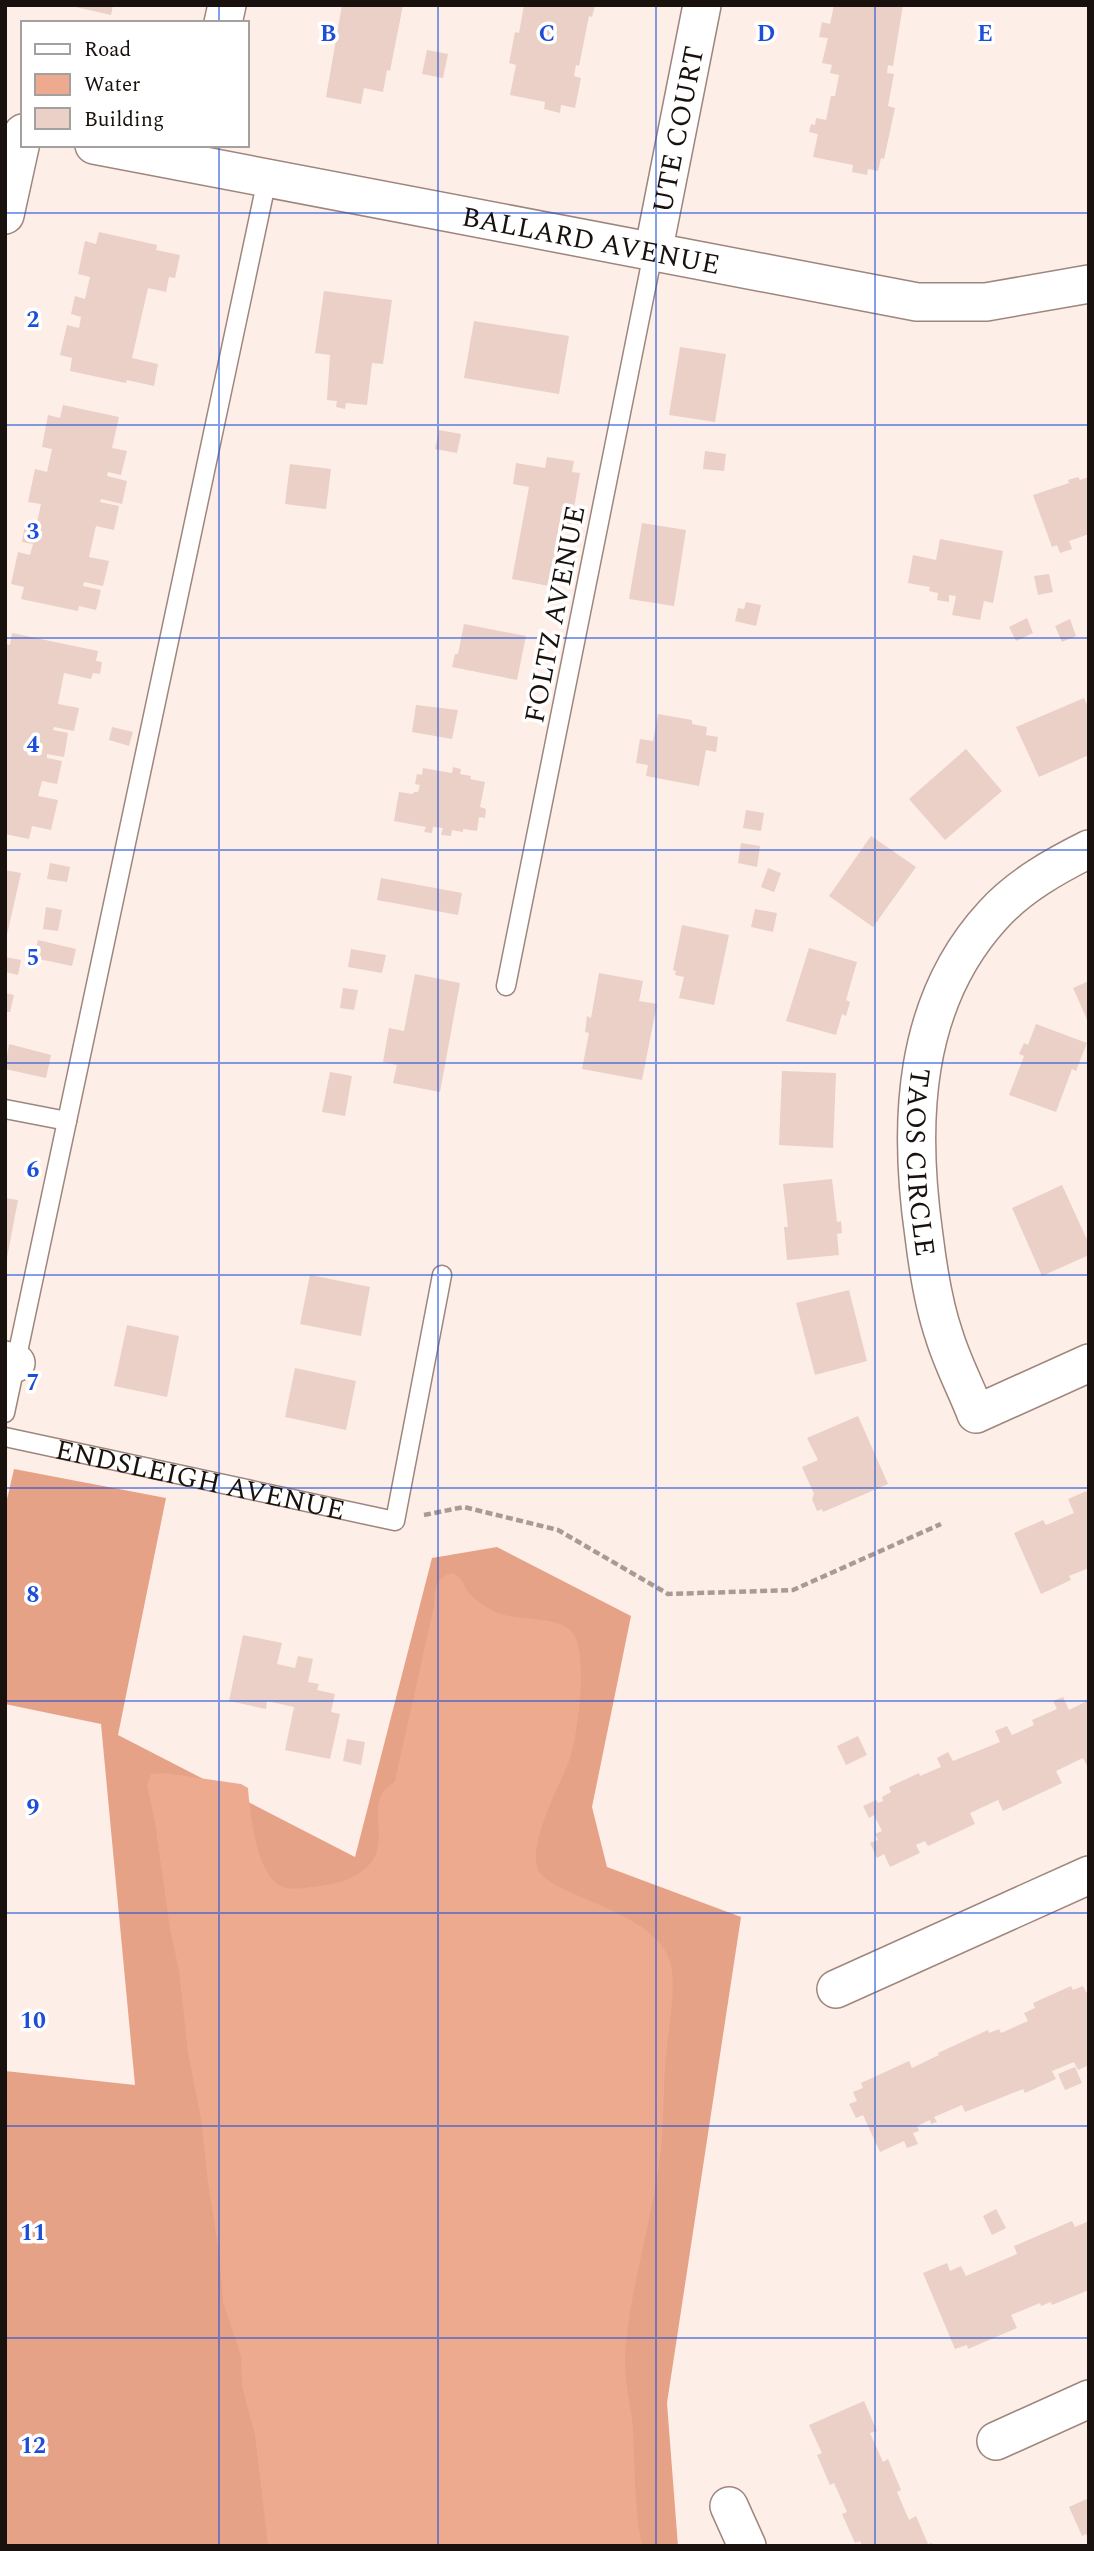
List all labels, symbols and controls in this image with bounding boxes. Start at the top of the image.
text: B [320,17,336,52]
text: C [539,17,555,52]
text: D [757,17,775,52]
text: E [977,17,993,52]
legend [21,21,248,147]
text: Road [84,34,131,66]
street label: UTE COURT [641,43,716,217]
text: Water [84,69,140,101]
text: Building [84,104,164,136]
street label: BALLARD AVENUE [458,196,724,287]
text: 2 [27,303,40,338]
street label: FOLTZ AVENUE [513,502,598,727]
text: 3 [27,515,40,550]
text: 4 [27,728,40,763]
text: 5 [27,941,39,976]
street label: TAOS CIRCLE [893,1065,946,1259]
text: 6 [27,1153,40,1188]
text: 7 [27,1366,39,1401]
street label: ENDSLEIGH AVENUE [51,1428,349,1533]
text: 8 [27,1578,39,1613]
text: 9 [27,1791,40,1826]
text: 10 [20,2004,46,2039]
text: 11 [20,2216,46,2251]
text: 12 [20,2429,46,2464]

